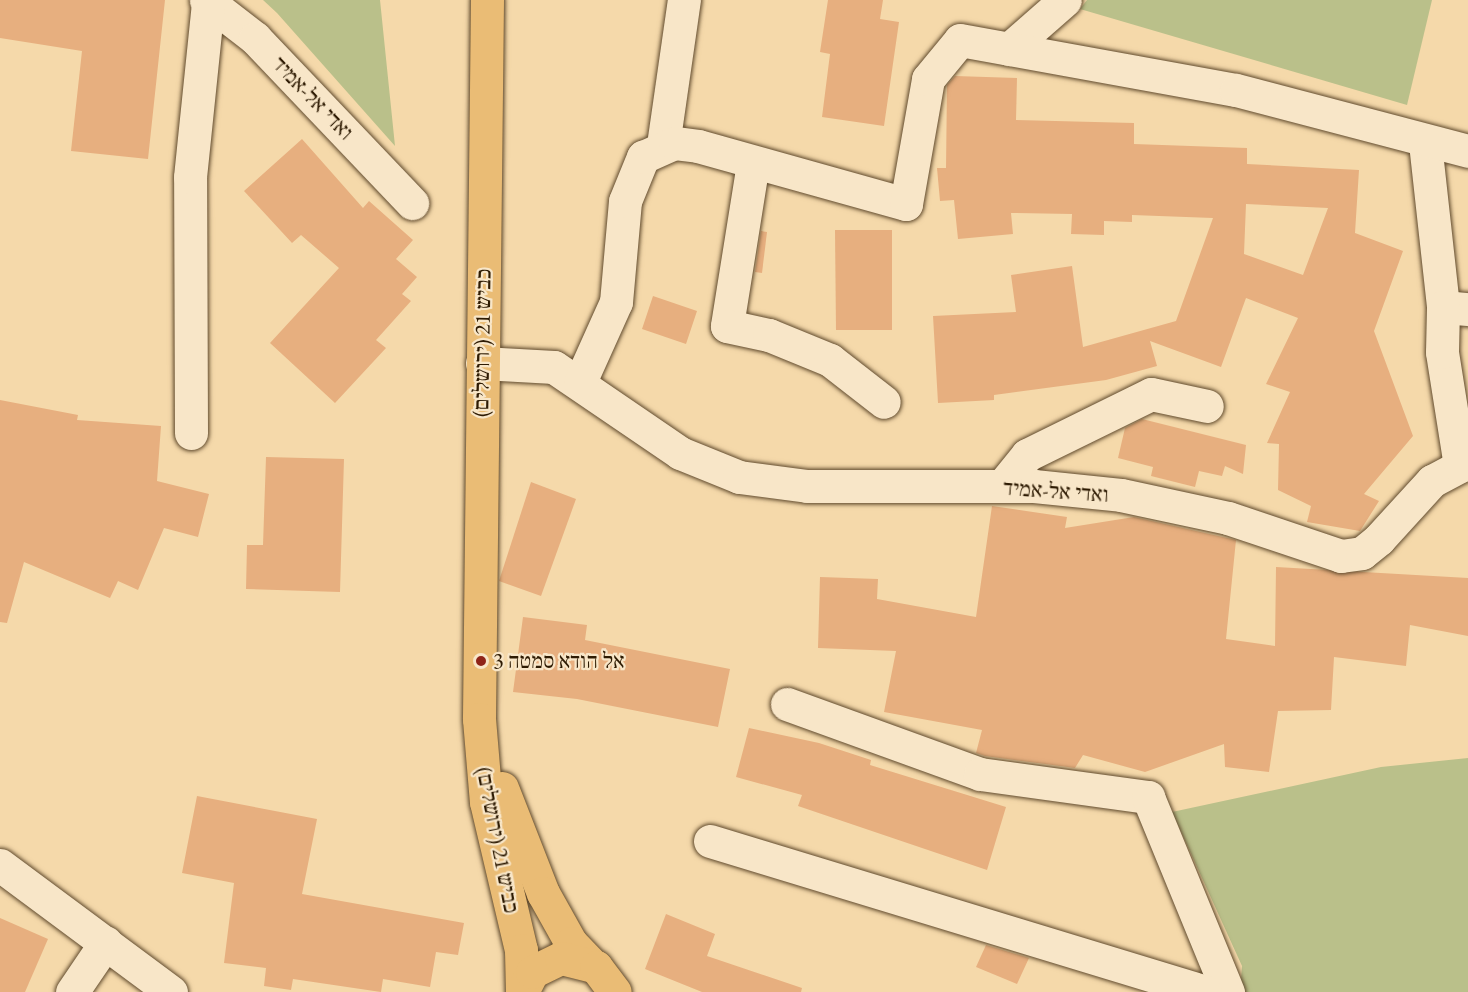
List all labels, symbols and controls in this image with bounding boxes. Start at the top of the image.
street label: ואדי אל-אמיד [267,51,359,145]
street label: כביש 21 (ירושלים) [468,269,496,417]
street label: ואדי אל-אמיד [1002,474,1110,508]
place label: אל הודא סמטה 3 [493,648,625,674]
marker: אל הודא סמטה 3 [474,654,488,668]
street label: כביש 21 (ירושלים) [471,765,525,915]

